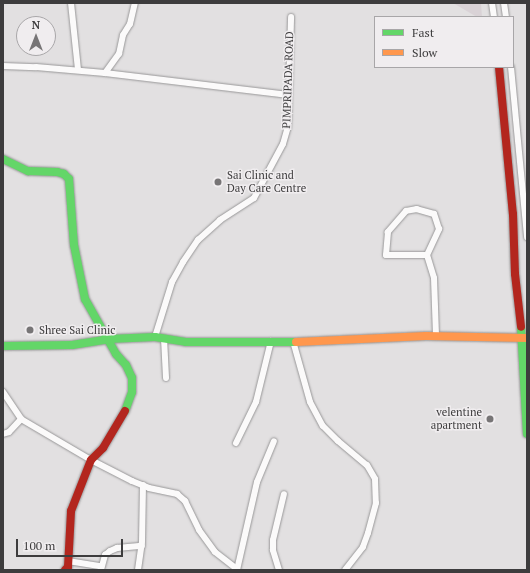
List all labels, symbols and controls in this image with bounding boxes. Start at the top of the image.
north arrow [16,16,56,56]
legend [374,16,514,68]
text: N [32,18,40,32]
text: Fast [412,25,434,40]
street label: PIMPRIPADA ROAD [280,31,296,129]
text: Slow [412,45,437,60]
place label: Sai Clinic and Day Care Centre [227,169,306,195]
marker: Sai Clinic and Day Care Centre [212,176,224,188]
place label: Shree Sai Clinic [39,323,115,337]
marker: Shree Sai Clinic [24,324,36,336]
place label: velentine apartment [431,406,482,432]
marker: velentine apartment [485,414,495,424]
scale bar [18,531,125,557]
text: 100 m [23,538,55,553]

